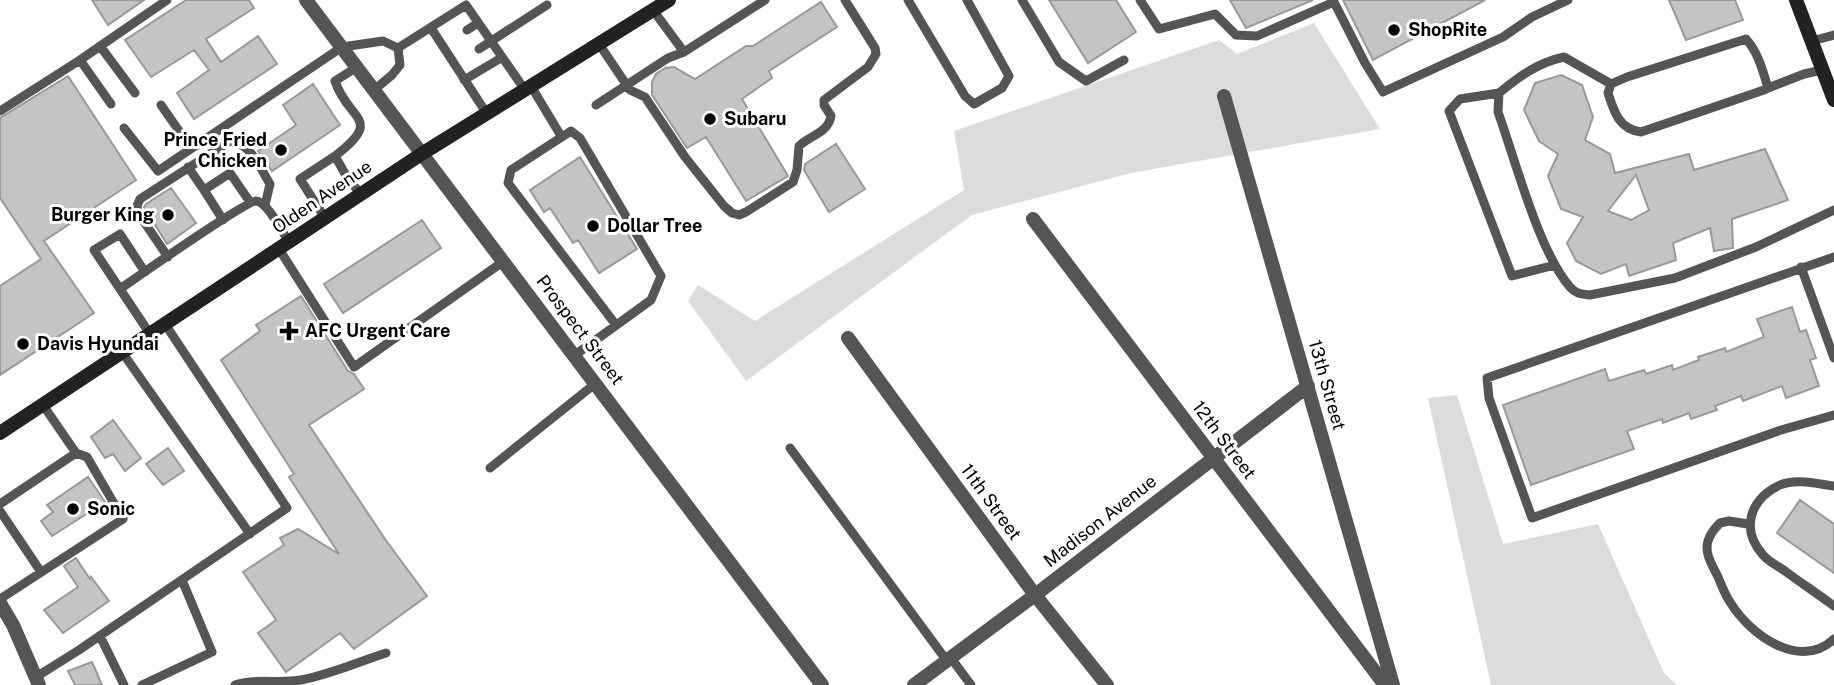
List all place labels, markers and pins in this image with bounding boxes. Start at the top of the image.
place label: ShopRite [1408,19,1487,40]
marker: ShopRite [1386,22,1402,38]
place label: Subaru [724,108,786,129]
marker: Subaru [702,111,718,127]
place label: Prince Fried Chicken [164,129,267,171]
marker: Prince Fried Chicken [273,142,289,158]
place label: Burger King [51,204,154,225]
marker: Burger King [160,207,176,223]
place label: Dollar Tree [607,215,702,236]
marker: Dollar Tree [585,218,601,234]
place label: AFC Urgent Care [305,320,450,341]
marker: AFC Urgent Care [279,321,299,341]
place label: Davis Hyundai [37,333,159,354]
marker: Davis Hyundai [15,336,31,352]
place label: Sonic [87,498,135,519]
marker: Sonic [65,501,81,517]

